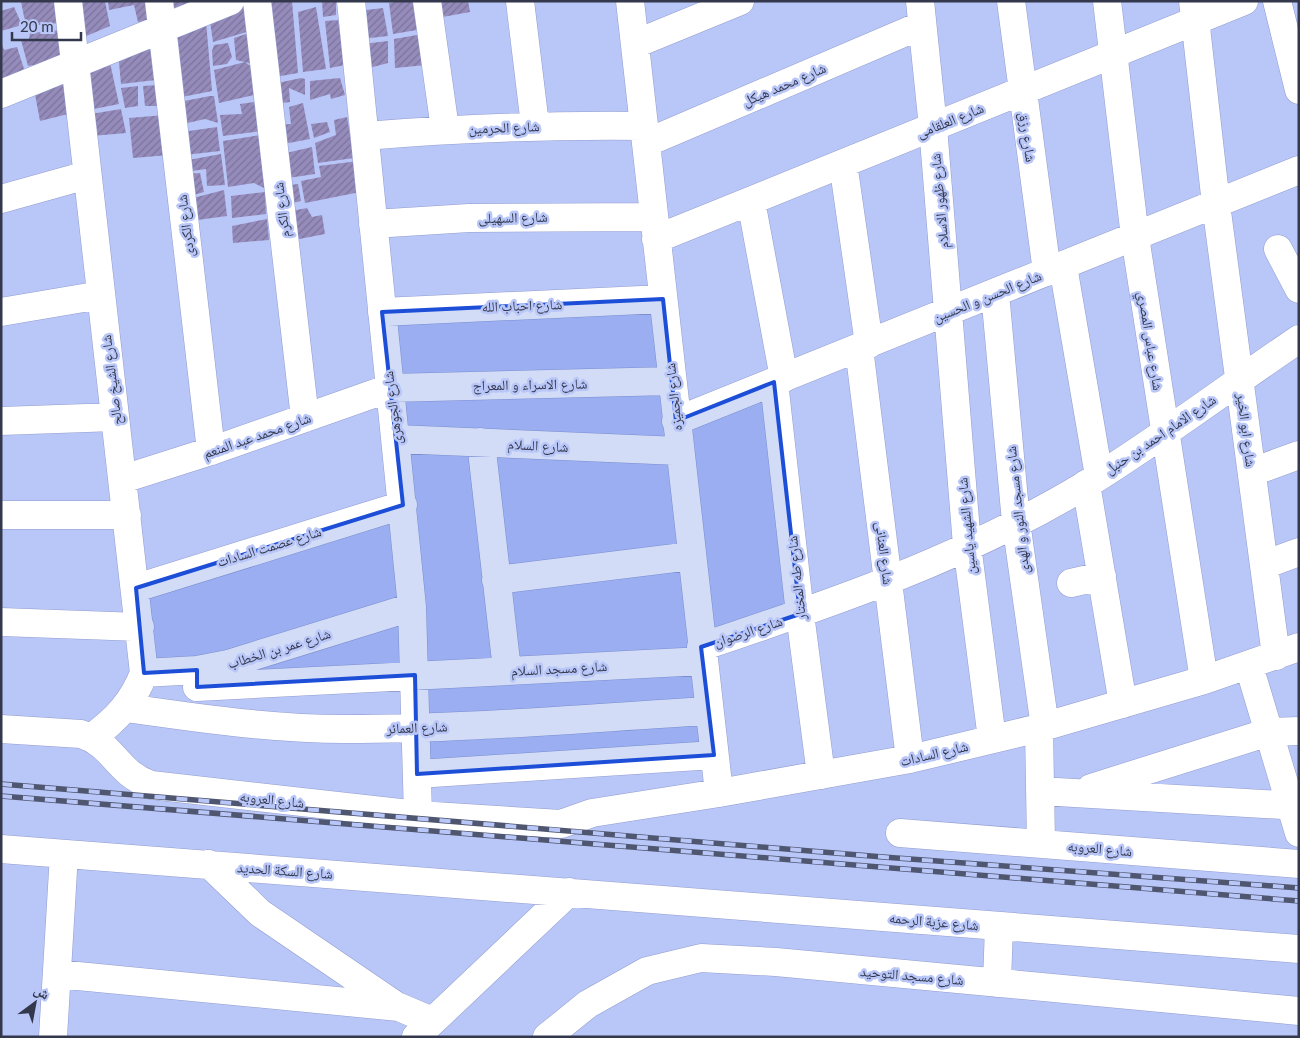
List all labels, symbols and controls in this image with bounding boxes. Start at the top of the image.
scale bar [12,10,81,42]
text: 20 m [20,17,54,35]
street label: شارع محمد هيكل [740,59,829,111]
street label: شارع العلقامى [914,99,987,143]
street label: شارع رزق [1014,111,1040,163]
street label: شارع الحرمين [468,117,540,139]
street label: شارع ظهور الاسلام [926,153,954,249]
street label: شارع الكرم [269,181,295,239]
street label: شارع الكردى [173,193,199,258]
street label: شارع السهيلى [478,208,548,228]
street label: شارع الحسن و الحسين [930,267,1044,327]
street label: شارع عباس المصري [1131,290,1167,392]
street label: شارع احباب الله [481,295,563,317]
street label: شارع الشيخ صالح [97,334,127,426]
street label: شارع الجميزه [661,362,687,432]
street label: شارع الجوهرى [379,370,407,446]
street label: شارع الاسراء و المعراج [473,375,587,395]
street label: شارع الامام احمد بن حنبل [1101,391,1220,479]
street label: شارع ابو الخير [1232,391,1260,468]
street label: شارع محمد عبد المنعم [201,409,314,463]
street label: شارع السلام [507,435,569,457]
street label: شارع مسجد النور و الهدى [1002,445,1034,575]
street label: شارع الشهيد ياسين [953,477,981,575]
street label: شارع العنانى [871,520,897,586]
street label: شارع عصمت السادات [215,522,324,572]
street label: شارع طه المختار [783,535,811,622]
street label: شارع الرضوان [711,612,785,652]
street label: شارع عمر بن الخطاب [225,624,333,674]
street label: شارع مسجد السلام [510,657,608,681]
street label: شارع العمائر [385,717,448,739]
street label: شارع السادات [898,737,970,771]
street label: شارع العروبه [239,787,305,813]
street label: شارع العروبه [1067,837,1133,861]
street label: شارع السكة الحديد [236,858,333,884]
street label: شارع عزبة الرحمه [888,909,979,935]
street label: شارع مسجد التوحيد [859,962,964,990]
north arrow [10,978,60,1028]
text: ش [31,980,53,1004]

